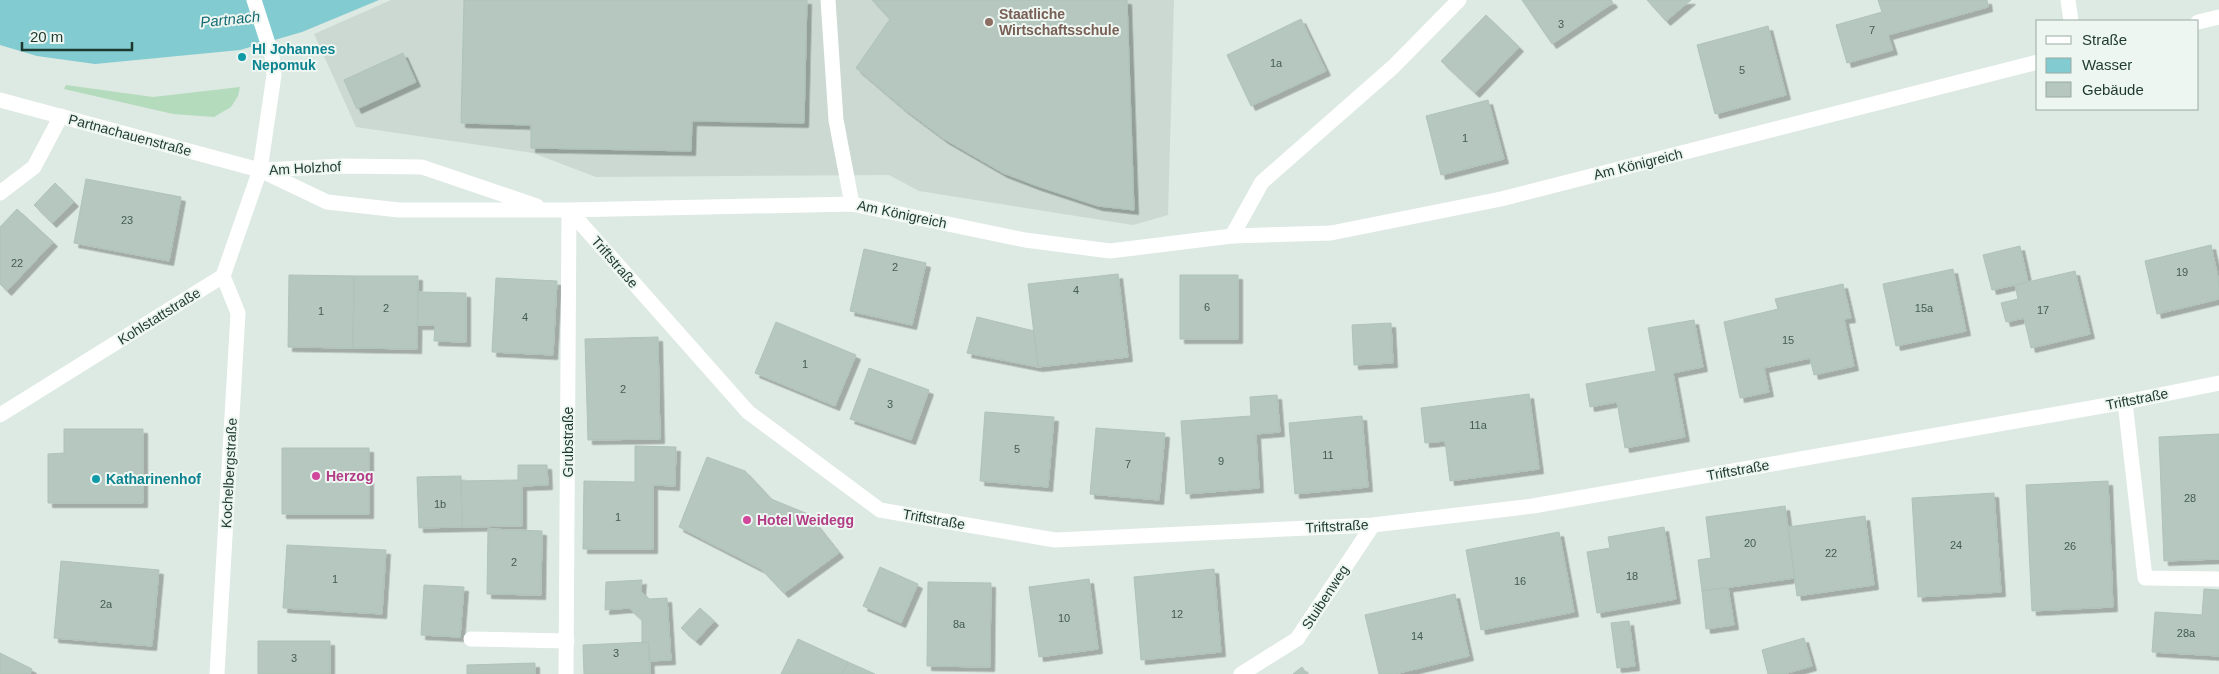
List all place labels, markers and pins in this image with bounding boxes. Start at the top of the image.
place label: Staatliche Wirtschaftsschule [999,6,1120,38]
marker: Staatliche Wirtschaftsschule [983,16,995,28]
place label: Hl Johannes Nepomuk [252,41,335,73]
marker: Hl Johannes Nepomuk [236,51,248,63]
place label: Herzog [326,468,373,484]
marker: Herzog [310,470,322,482]
place label: Katharinenhof [106,471,201,487]
marker: Katharinenhof [90,473,102,485]
place label: Hotel Weidegg [757,512,854,528]
marker: Hotel Weidegg [741,514,753,526]

